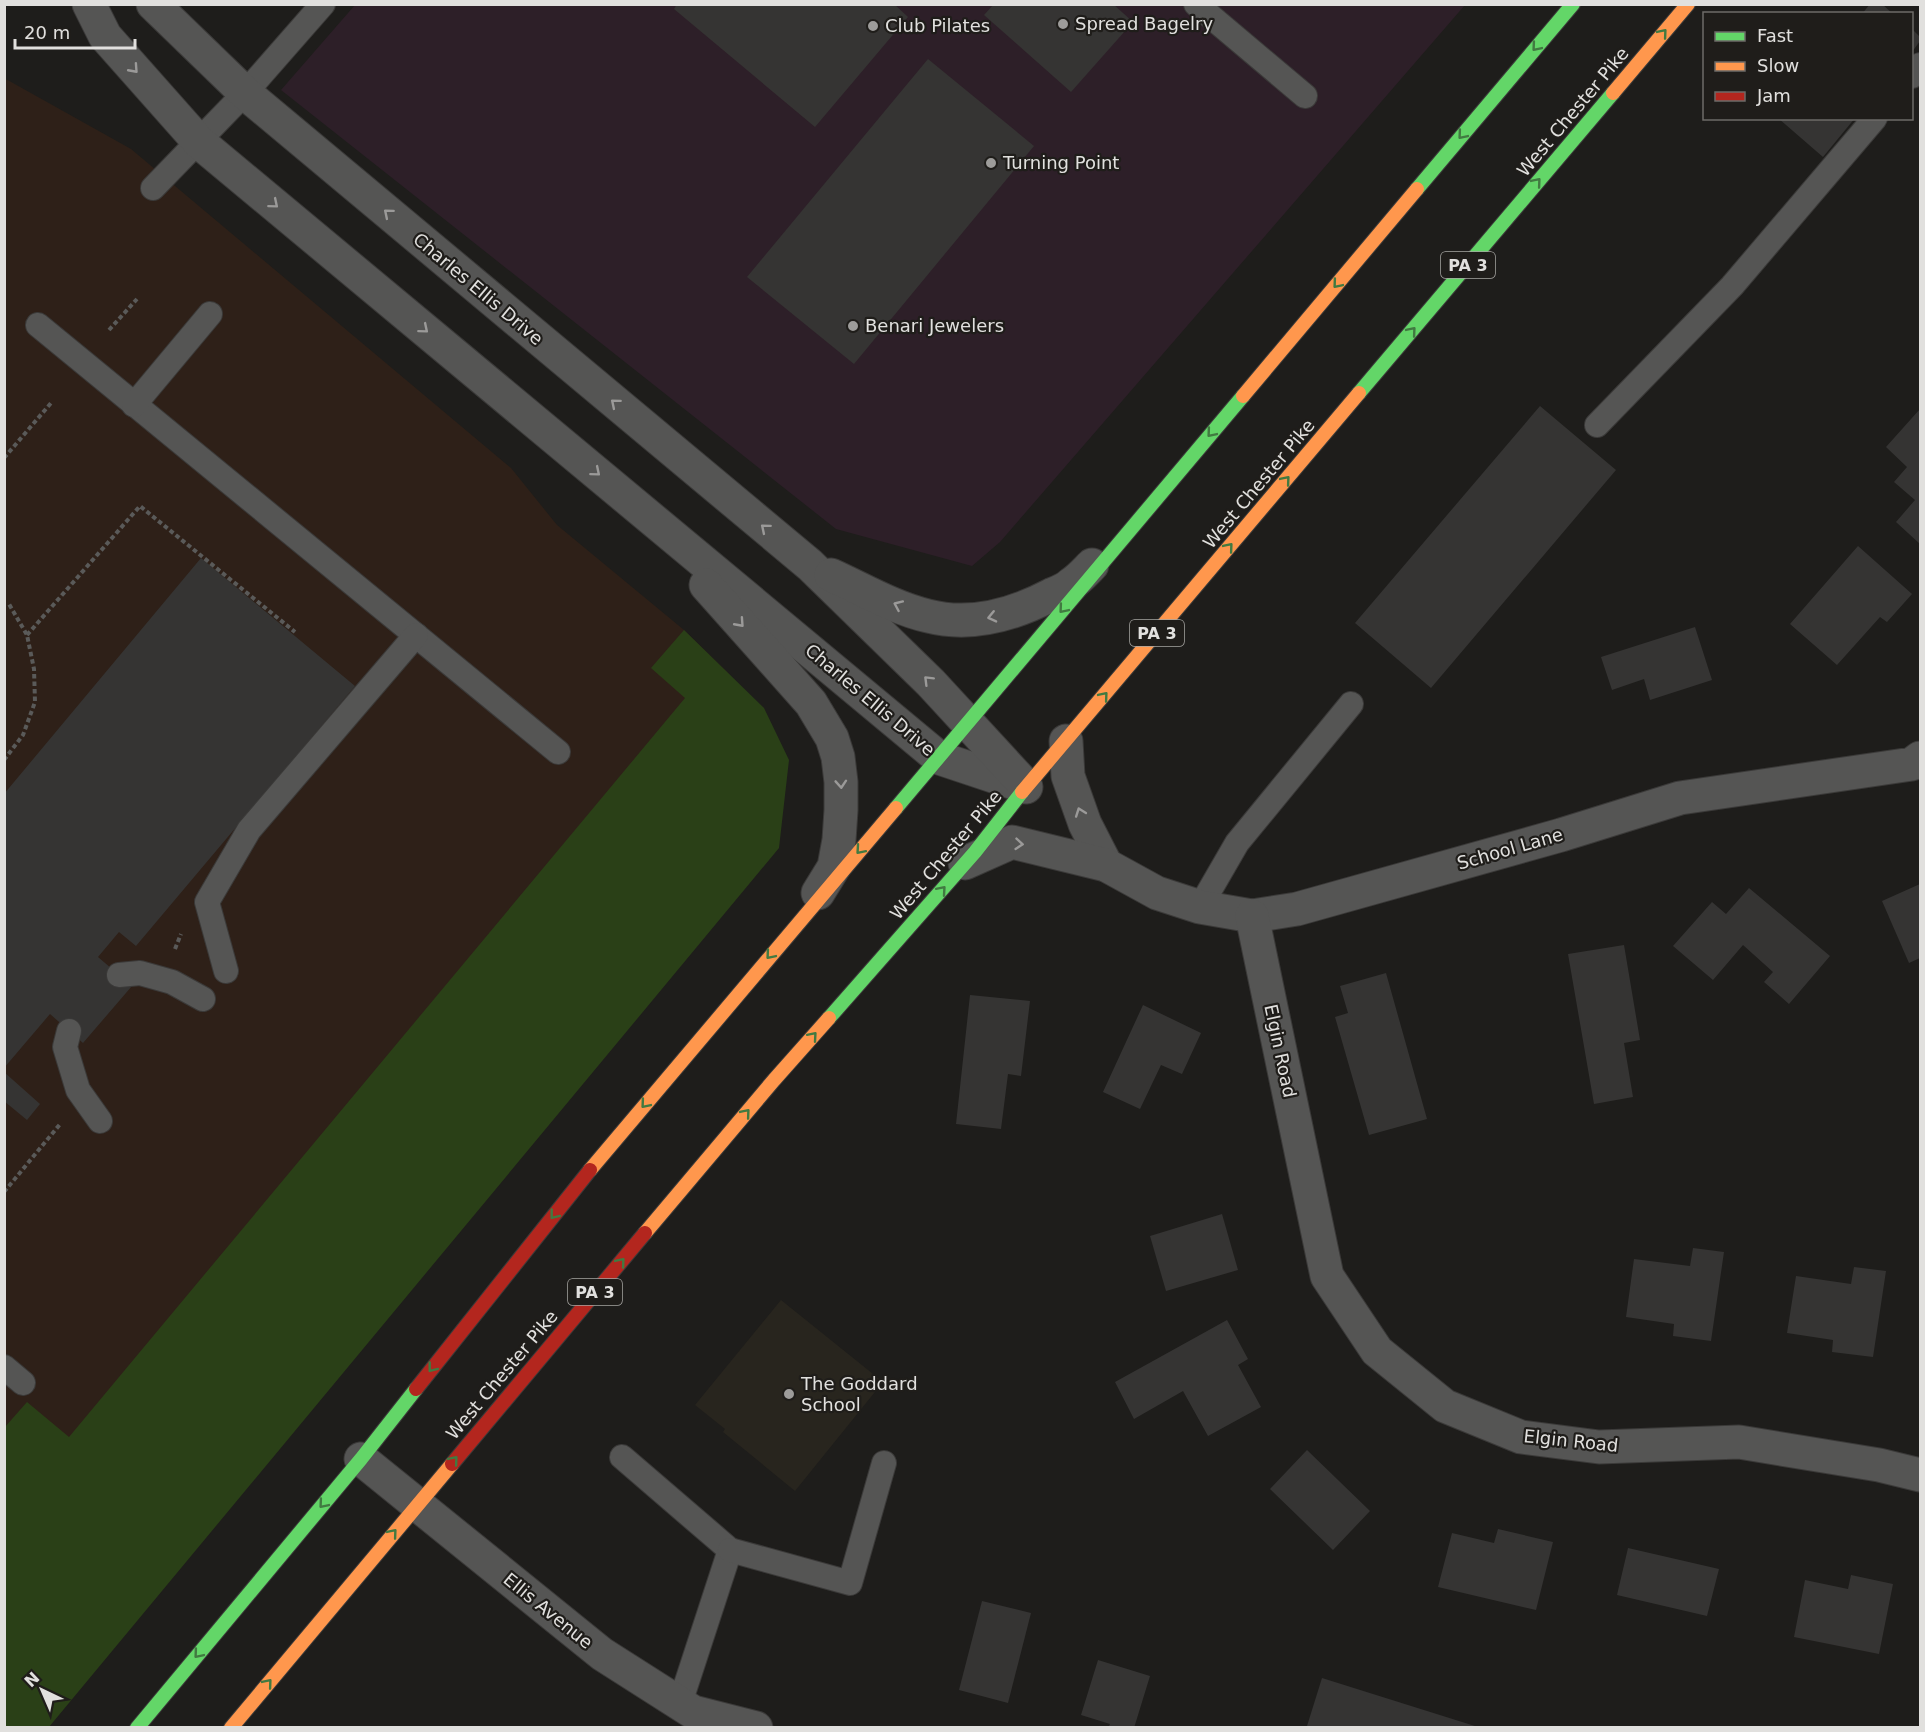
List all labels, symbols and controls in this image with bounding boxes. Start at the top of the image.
scale bar [15,12,135,50]
legend [1703,12,1913,120]
place label: Spread Bagelry [1075,13,1213,34]
place label: Club Pilates [885,15,990,36]
marker: Spread Bagelry [1056,17,1070,31]
marker: Club Pilates [866,19,880,33]
text: 20 m [24,22,70,43]
text: Fast [1757,25,1793,46]
one-way arrow [1656,29,1667,40]
one-way arrow [1533,40,1544,51]
street label: West Chester Pike [1513,43,1633,180]
text: Slow [1757,55,1799,76]
one-way arrow [127,62,138,73]
text: Jam [1756,85,1791,106]
one-way arrow [1458,128,1469,139]
place label: Turning Point [1002,152,1119,173]
marker: Turning Point [984,156,998,170]
one-way arrow [1530,178,1541,189]
one-way arrow [267,197,278,208]
one-way arrow [384,209,395,220]
street label: Charles Ellis Drive [409,228,548,349]
road number: PA 3 [1441,252,1495,278]
one-way arrow [1333,277,1344,288]
place label: Benari Jewelers [865,315,1004,336]
marker: Benari Jewelers [846,319,860,333]
one-way arrow [417,322,428,333]
one-way arrow [1404,327,1415,338]
one-way arrow [611,399,622,410]
street label: West Chester Pike [1199,415,1319,552]
one-way arrow [1207,426,1218,437]
one-way arrow [589,465,600,476]
one-way arrow [1279,476,1290,487]
one-way arrow [761,524,772,535]
one-way arrow [1222,543,1233,554]
one-way arrow [893,600,904,612]
one-way arrow [1059,602,1070,613]
one-way arrow [987,610,997,623]
one-way arrow [733,616,744,627]
road number: PA 3 [1130,620,1184,646]
street label: Charles Ellis Drive [801,639,940,760]
one-way arrow [924,677,935,687]
one-way arrow [1096,692,1107,703]
one-way arrow [834,780,847,789]
street label: West Chester Pike [886,786,1006,923]
one-way arrow [1075,807,1088,818]
street label: School Lane [1455,823,1565,874]
one-way arrow [1014,837,1023,850]
one-way arrow [856,843,867,854]
one-way arrow [935,886,946,896]
one-way arrow [767,948,778,959]
street label: Elgin Road [1260,1002,1301,1100]
one-way arrow [806,1032,817,1043]
one-way arrow [641,1097,652,1108]
one-way arrow [739,1109,750,1120]
one-way arrow [550,1209,561,1220]
one-way arrow [613,1258,624,1269]
road number: PA 3 [568,1279,622,1305]
street label: West Chester Pike [442,1306,562,1443]
one-way arrow [429,1361,440,1372]
place label: The Goddard School [800,1373,918,1415]
marker: The Goddard School [782,1387,796,1401]
street label: Elgin Road [1523,1425,1619,1456]
one-way arrow [447,1456,458,1467]
one-way arrow [319,1497,330,1508]
one-way arrow [386,1529,397,1540]
street label: Ellis Avenue [500,1568,597,1653]
one-way arrow [195,1647,206,1658]
north arrow [12,1660,72,1720]
text: N [21,1668,43,1691]
one-way arrow [261,1679,272,1690]

